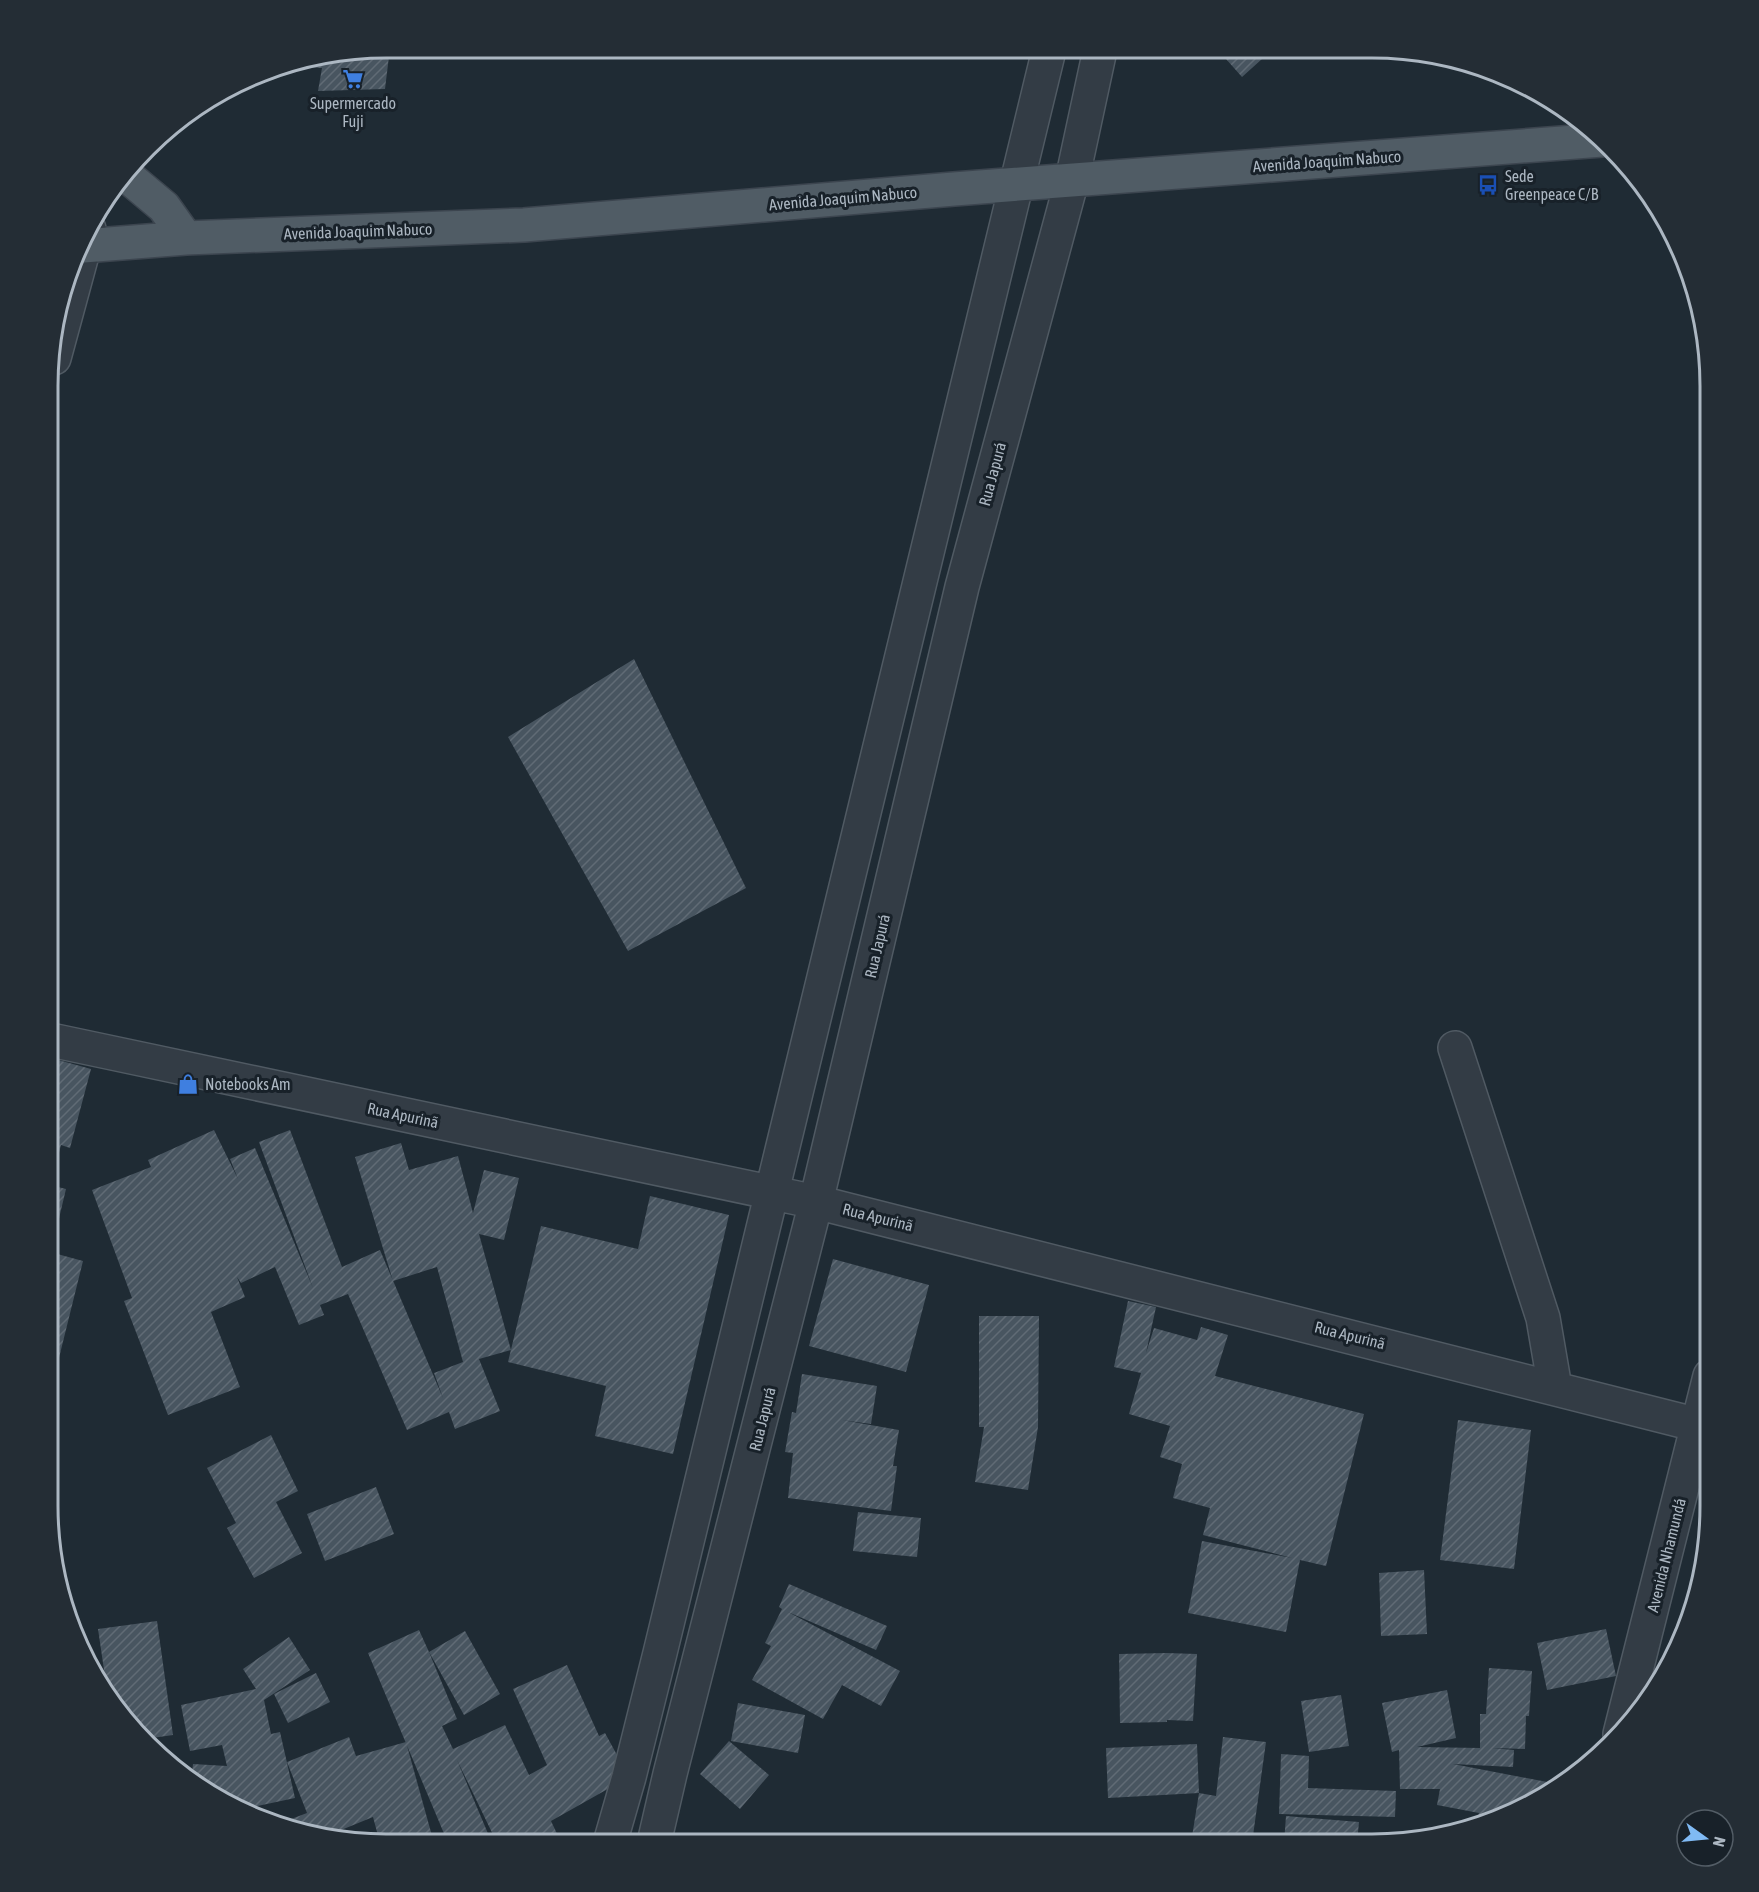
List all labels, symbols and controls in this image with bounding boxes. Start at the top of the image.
supermarket icon: Supermercado Fuji [341,67,365,91]
place label: Supermercado Fuji [310,94,396,131]
street label: Avenida Joaquim Nabuco [1252,147,1402,176]
place label: Sede Greenpeace C/B [1505,167,1599,204]
bus stop icon: Sede Greenpeace C/B [1476,173,1500,197]
street label: Avenida Joaquim Nabuco [768,183,918,214]
street label: Avenida Joaquim Nabuco [283,219,433,244]
street label: Rua Japurá [975,440,1010,508]
street label: Rua Japurá [861,912,894,980]
shop icon: Notebooks Am [176,1072,200,1096]
place label: Notebooks Am [205,1075,291,1093]
street label: Rua Apurinã [366,1099,440,1132]
street label: Rua Apurinã [841,1200,915,1235]
street label: Rua Apurinã [1313,1318,1387,1353]
street label: Rua Japurá [745,1385,780,1453]
street label: Avenida Nhamundá [1643,1496,1689,1614]
north arrow [1675,1808,1735,1868]
text: N [1710,1835,1729,1849]

